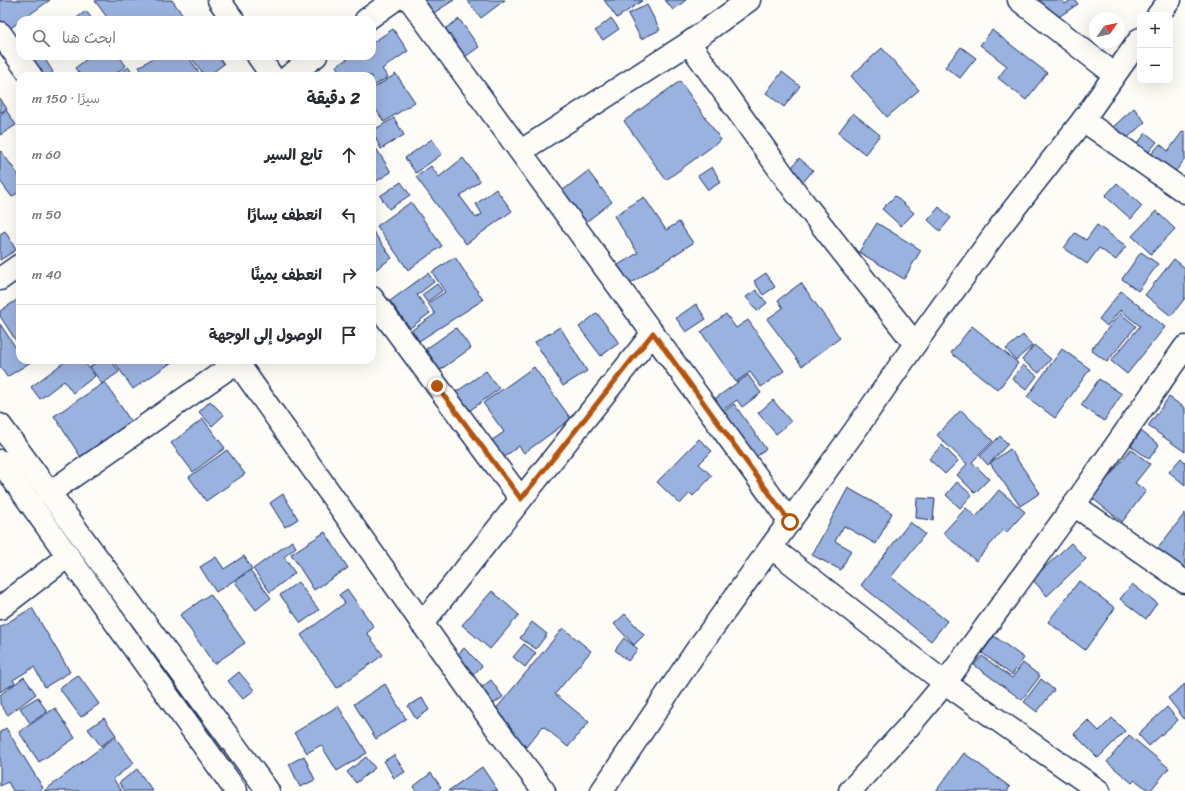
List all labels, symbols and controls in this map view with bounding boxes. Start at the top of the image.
north arrow [1089,12,1125,48]
map controls [1137,12,1173,84]
button: + [1137,12,1173,48]
search box [16,16,376,60]
text: ابحث هنا [62,25,116,51]
icon: search [30,27,52,49]
button: − [1137,48,1173,84]
text: 2 دقيقة [307,83,360,113]
text: سيرًا · 150 m [32,87,100,110]
text: تابع السير [265,142,322,168]
text: 60 m [32,143,61,166]
icon: ahead [338,144,360,166]
text: انعطف يسارًا [247,202,322,228]
text: 50 m [32,203,62,226]
icon: left [338,204,360,226]
text: انعطف يمينًا [251,262,322,288]
text: 40 m [32,263,62,286]
icon: right [338,264,360,286]
text: الوصول إلى الوجهة [209,322,322,348]
icon: arrive [338,324,360,346]
route end [428,377,446,395]
route start [781,513,799,531]

